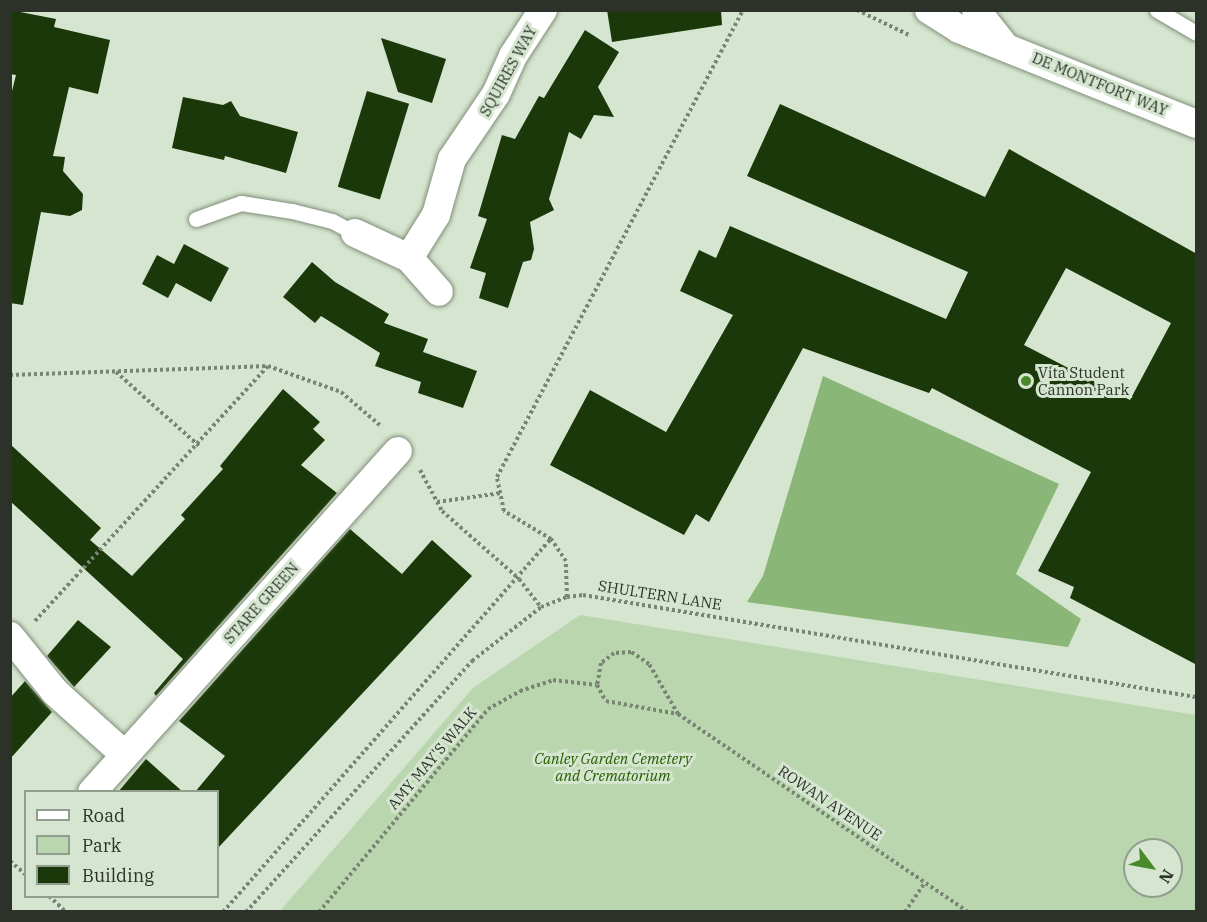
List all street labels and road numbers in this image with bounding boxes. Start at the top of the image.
street label: SQUIRES WAY [476,23,540,119]
street label: DE MONTFORT WAY [1030,49,1170,119]
street label: STARE GREEN [220,559,302,647]
street label: SHULTERN LANE [597,576,723,614]
street label: AMY MAY'S WALK [384,703,480,813]
street label: ROWAN AVENUE [775,762,885,844]

